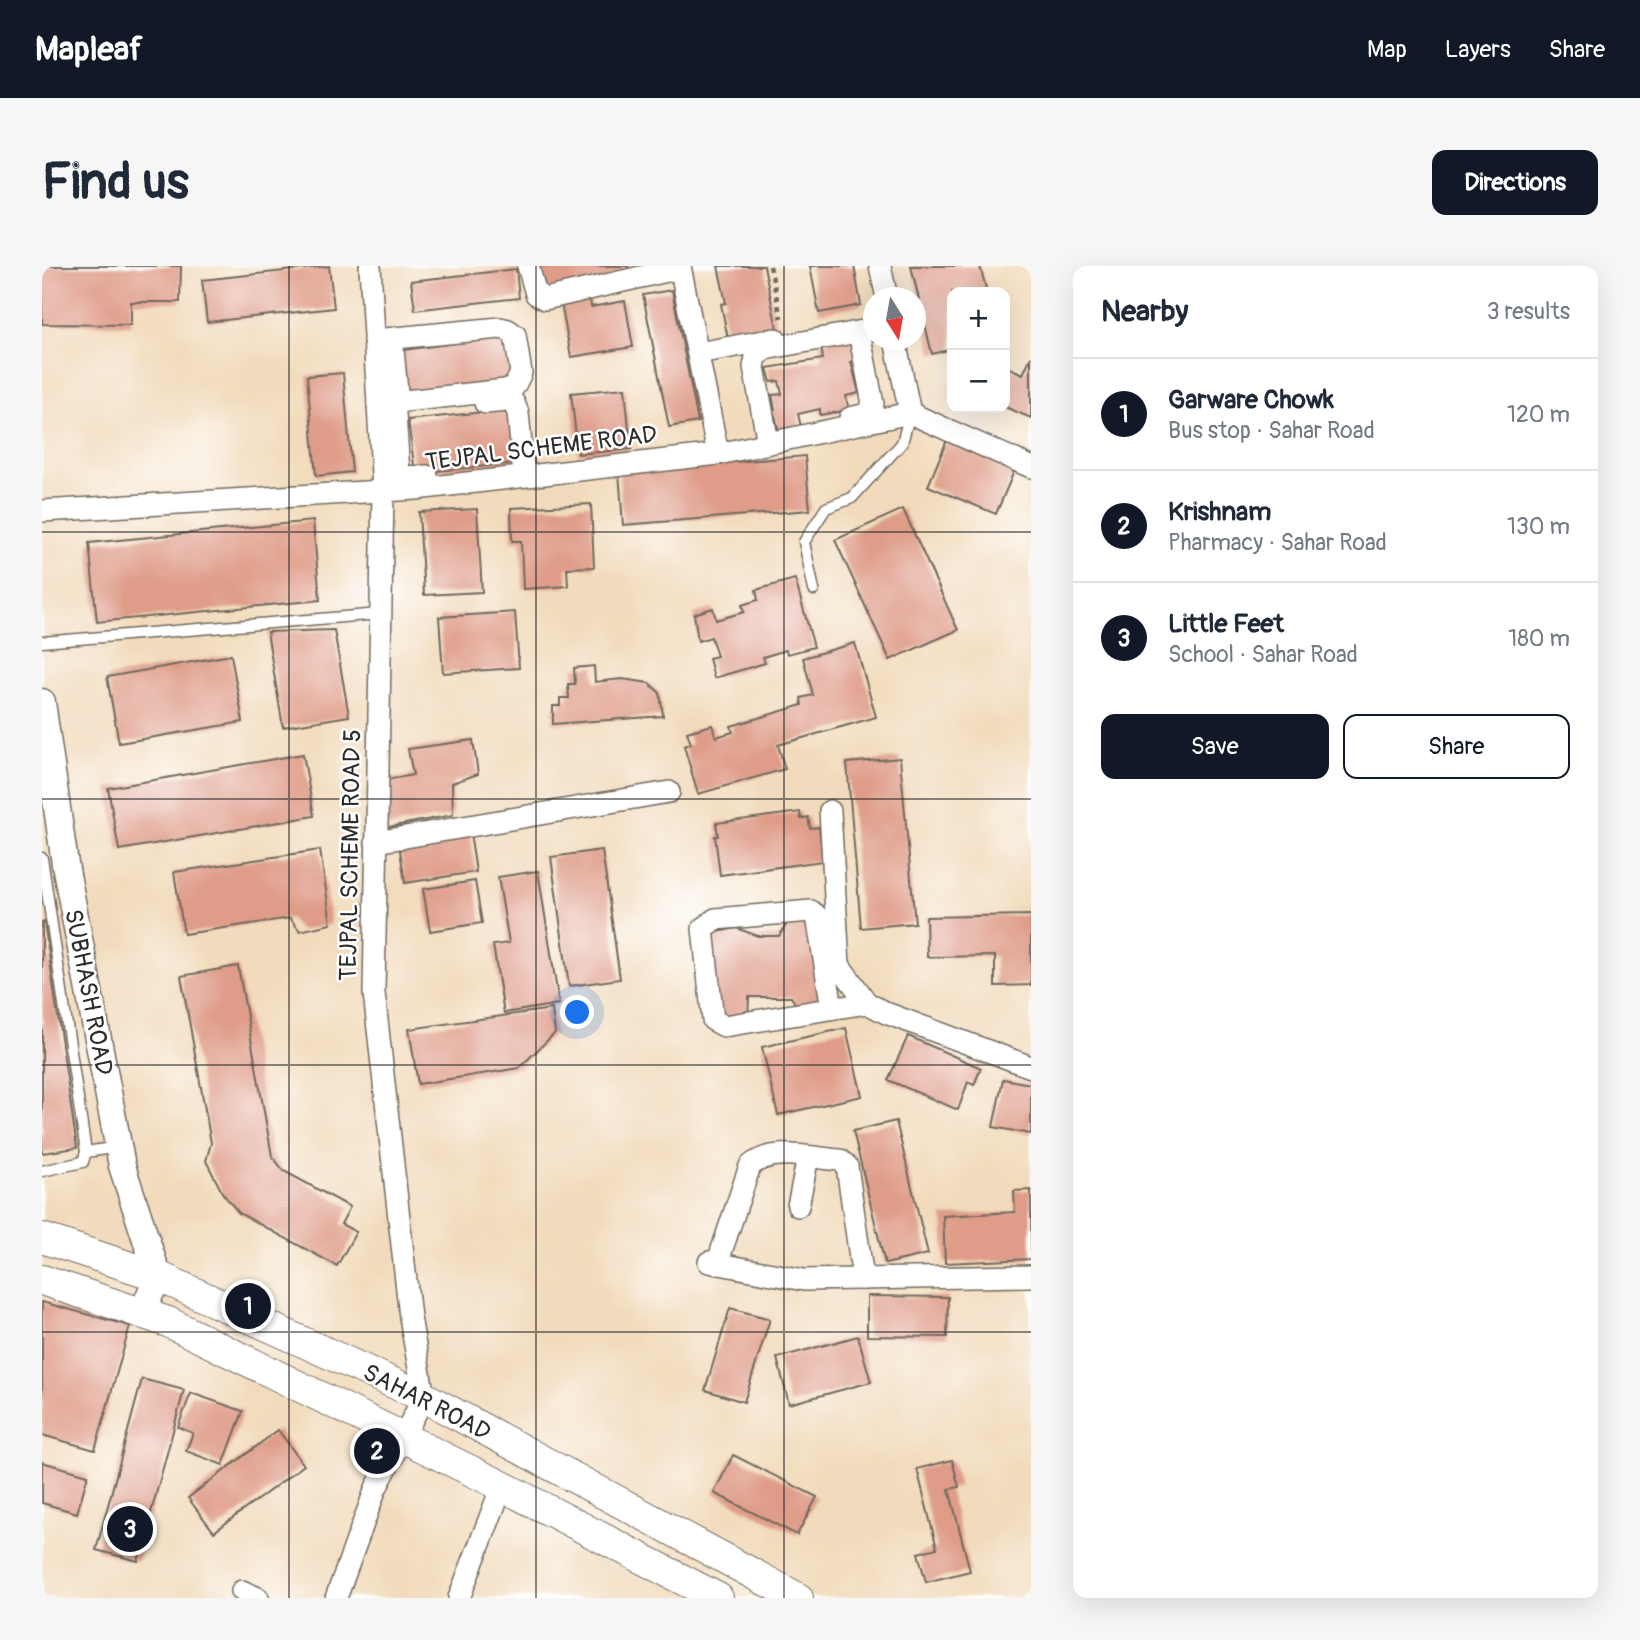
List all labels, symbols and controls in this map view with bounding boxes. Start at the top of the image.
text: Mapleaf [35,29,143,70]
text: Map [1367,35,1407,64]
text: Layers [1445,35,1511,64]
text: Share [1549,35,1605,64]
button: Directions [1432,150,1598,215]
text: Find us [42,152,189,213]
north arrow [863,287,926,350]
map controls [947,287,1010,413]
button: + [947,287,1010,350]
text: Nearby [1101,293,1188,330]
text: 3 results [1487,297,1570,326]
button: − [947,350,1010,413]
text: Garware Chowk [1168,384,1334,416]
text: 1 [1120,400,1129,429]
text: 120 m [1507,400,1570,429]
text: Bus stop · Sahar Road [1168,416,1375,445]
street label: TEJPAL SCHEME ROAD [423,420,659,477]
text: Krishnam [1168,496,1271,528]
text: 2 [1118,512,1130,541]
text: 130 m [1507,512,1570,541]
text: Pharmacy · Sahar Road [1168,528,1387,557]
text: Little Feet [1168,608,1284,640]
text: 3 [1118,624,1130,653]
text: 180 m [1508,624,1570,653]
text: School · Sahar Road [1168,640,1358,669]
button: Save [1101,714,1329,779]
button: Share [1343,714,1570,779]
street label: TEJPAL SCHEME ROAD 5 [334,729,367,981]
street label: SUBHASH ROAD [58,907,119,1078]
your location [560,995,594,1029]
pin: 1 [225,1280,271,1332]
street label: SAHAR ROAD [358,1358,495,1447]
pin: 2 [354,1425,400,1477]
pin: 3 [107,1503,153,1555]

